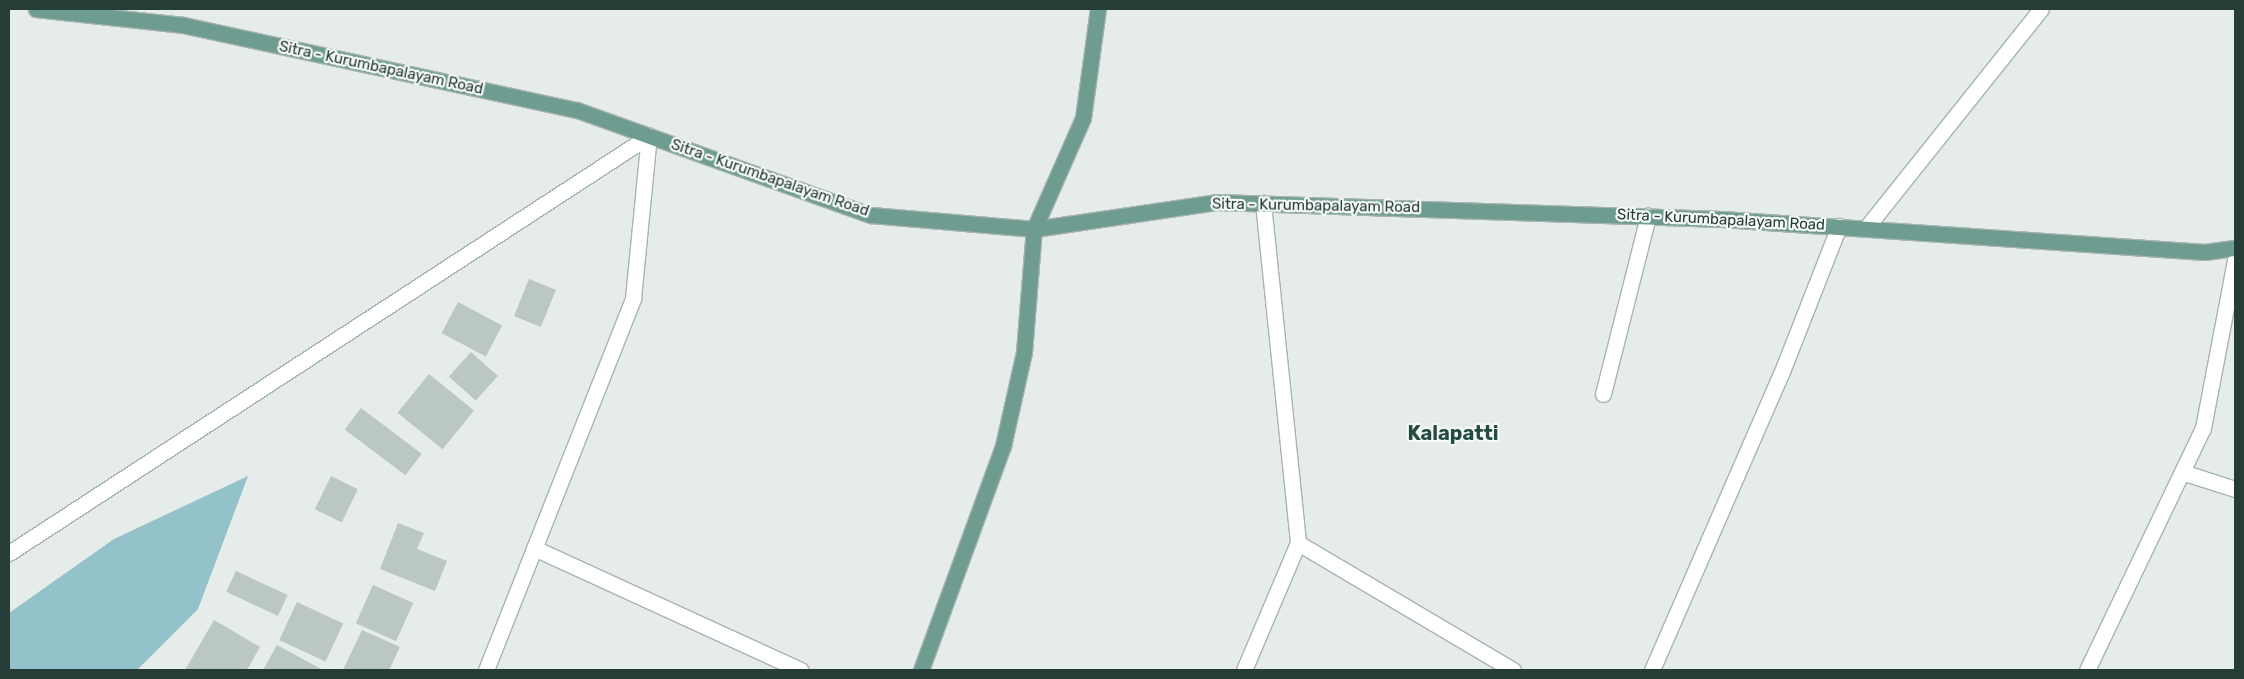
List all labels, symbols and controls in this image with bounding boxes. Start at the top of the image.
street label: Sitra - Kurumbapalayam Road [277,38,485,98]
street label: Sitra - Kurumbapalayam Road [669,136,871,220]
street label: Sitra - Kurumbapalayam Road [1212,195,1420,217]
street label: Sitra - Kurumbapalayam Road [1617,206,1825,234]
district label: Kalapatti [1407,421,1499,445]

